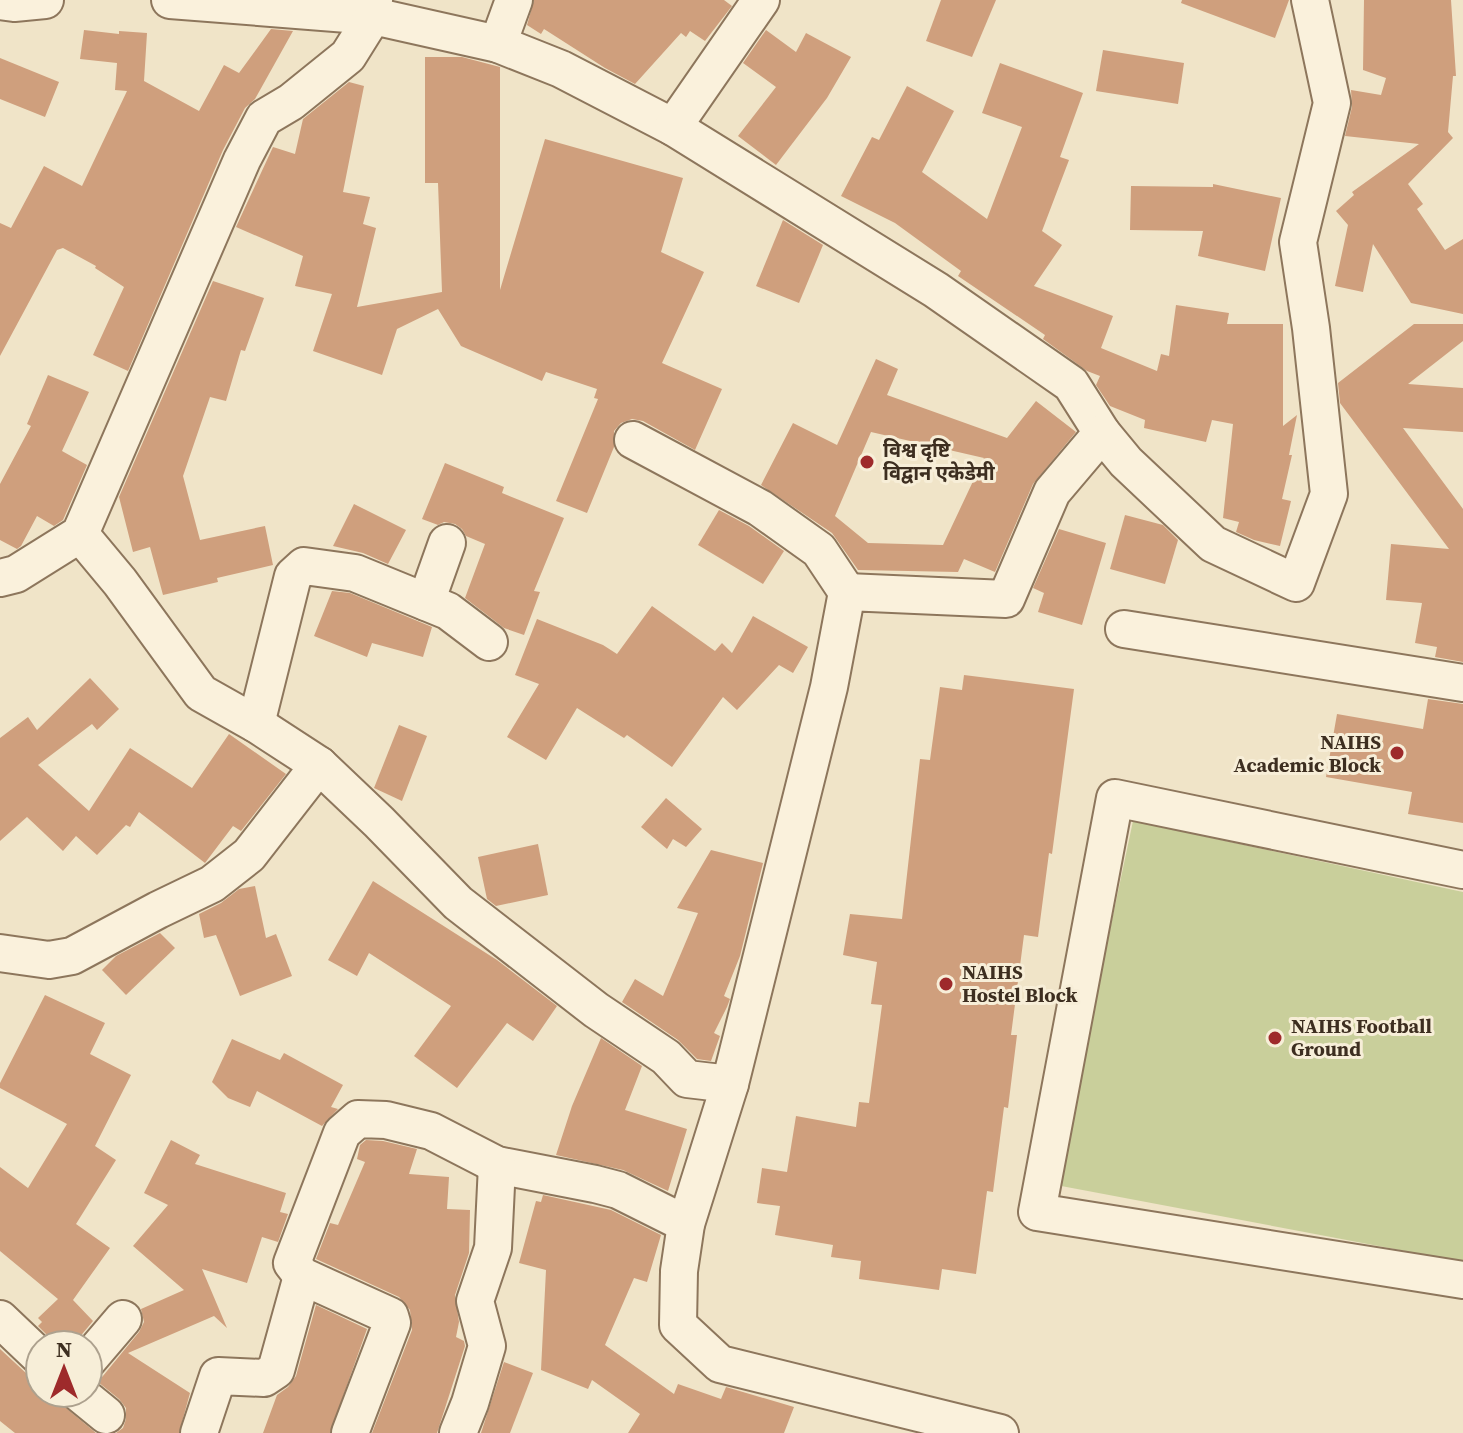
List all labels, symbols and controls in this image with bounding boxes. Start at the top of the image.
place label: विश्व दृष्टि विद्वान एकेडेमी [883,436,996,487]
marker: विश्व दृष्टि विद्वान एकेडेमी [858,453,876,471]
place label: NAIHS Academic Block [1233,728,1381,779]
marker: NAIHS Academic Block [1388,744,1406,762]
place label: NAIHS Hostel Block [962,958,1078,1009]
marker: NAIHS Hostel Block [937,975,955,993]
place label: NAIHS Football Ground [1291,1012,1432,1063]
marker: NAIHS Football Ground [1266,1029,1284,1047]
north arrow [24,1329,104,1409]
text: N [56,1334,72,1364]

